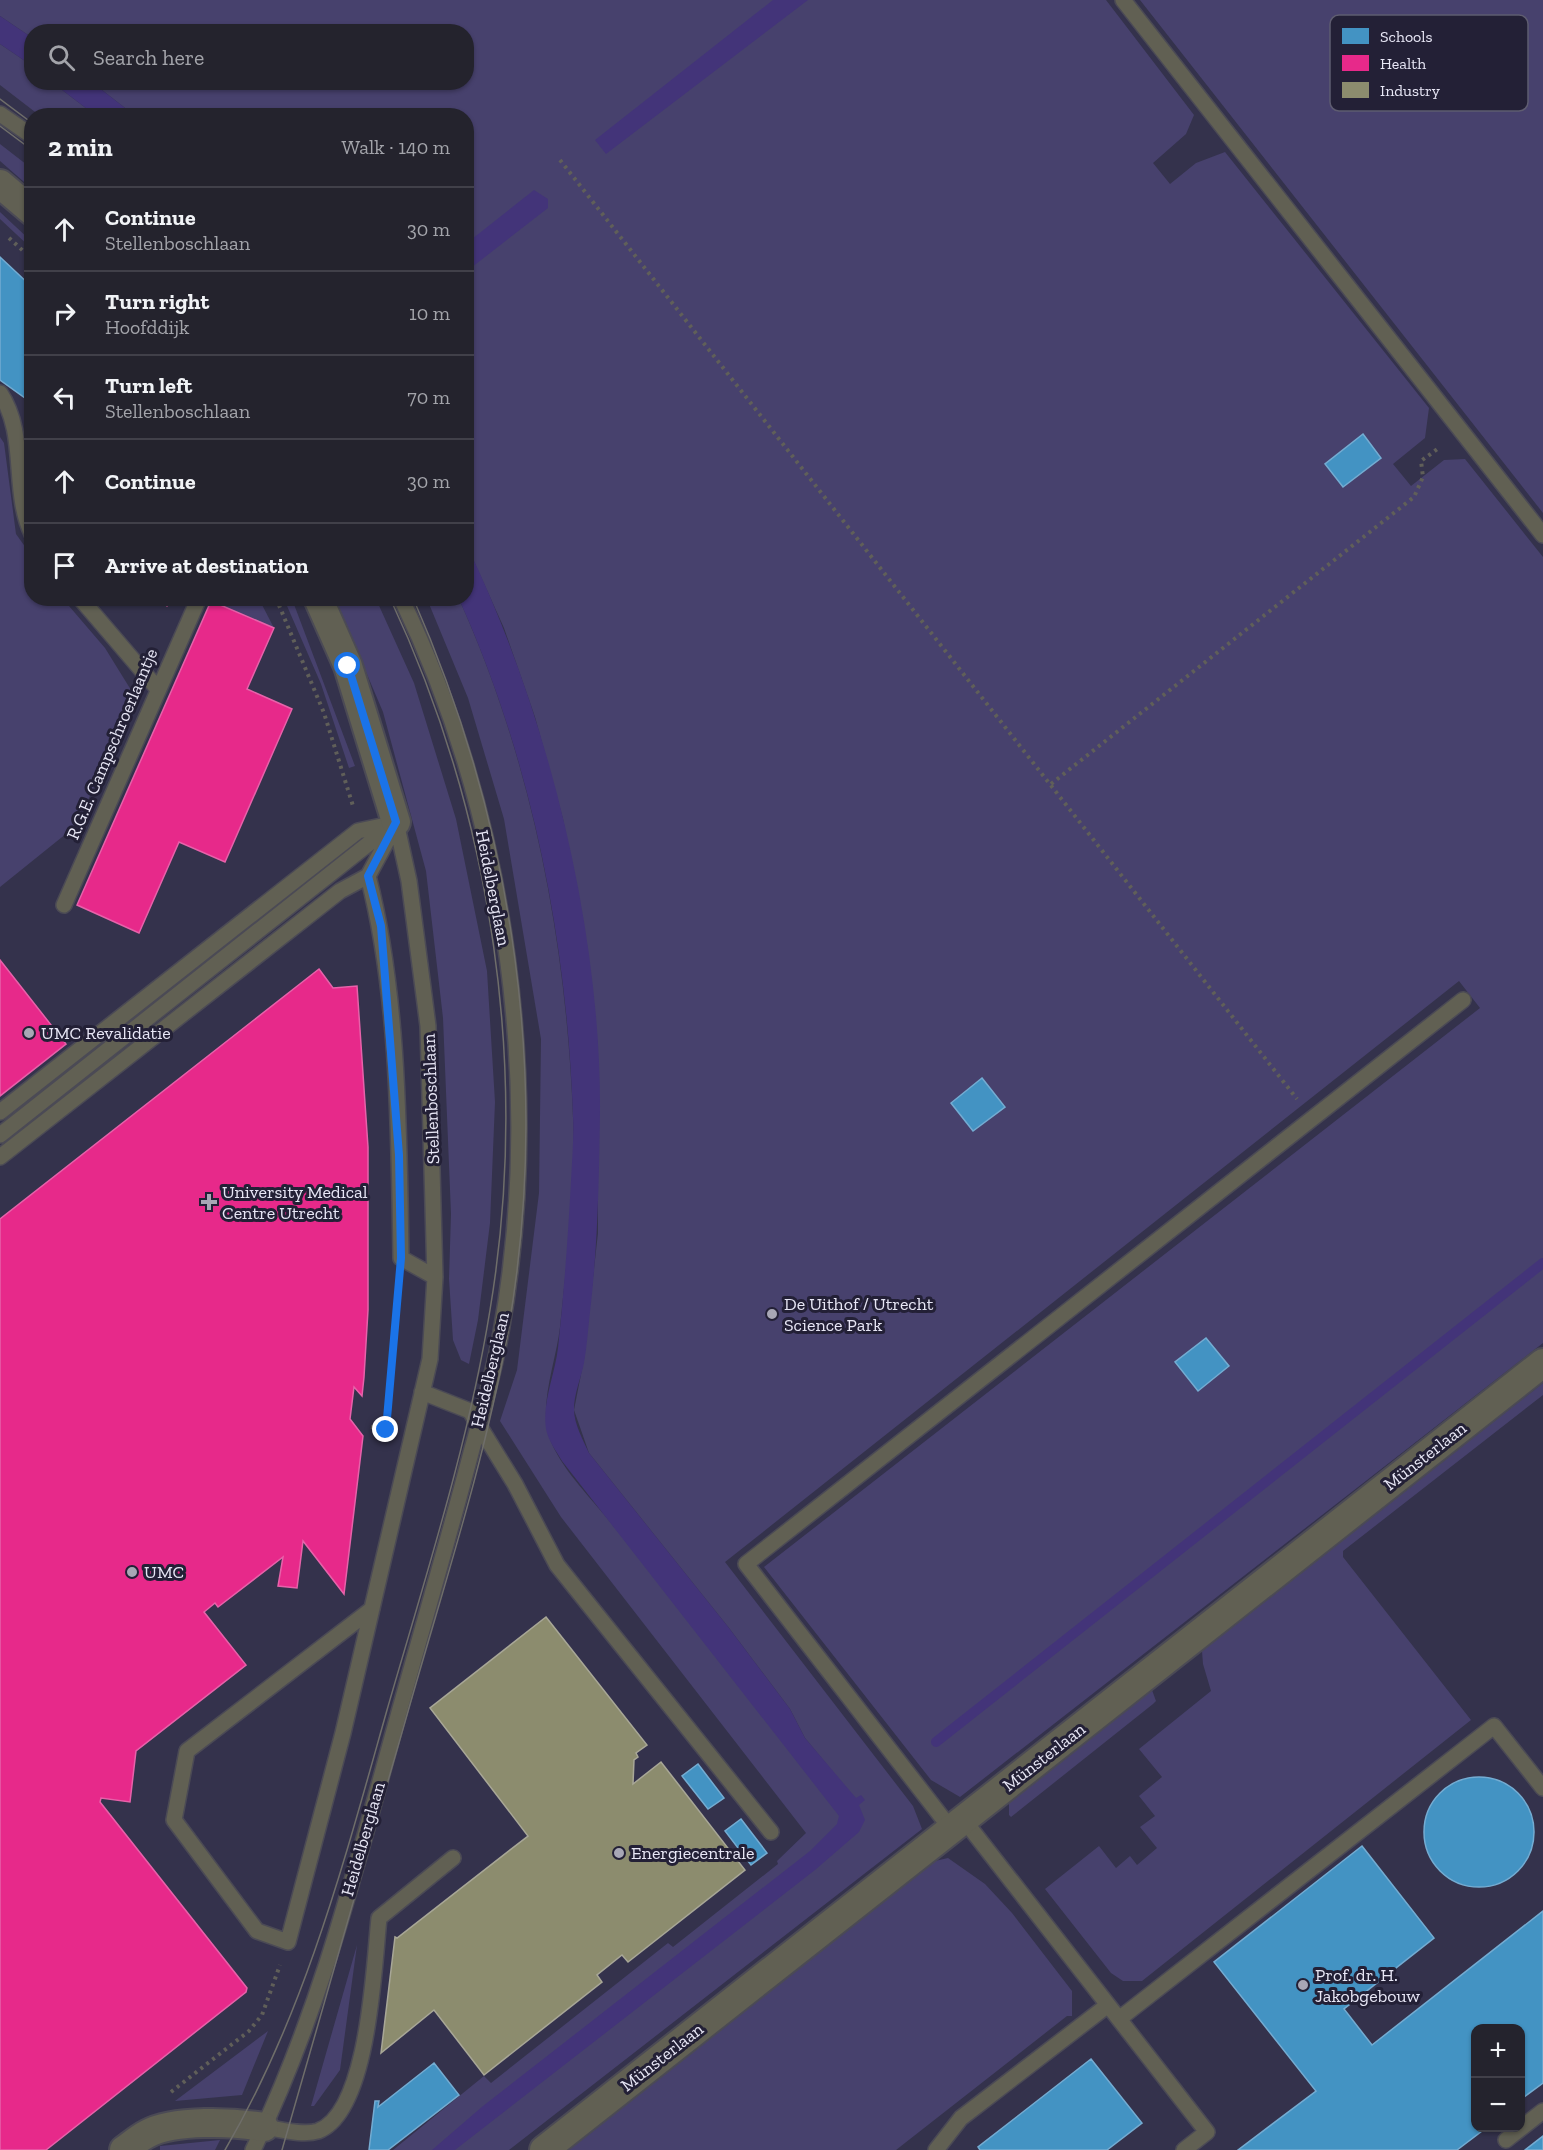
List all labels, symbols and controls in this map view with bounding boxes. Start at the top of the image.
legend [1330,15,1528,111]
search box [24,24,474,90]
text: Schools [1380,27,1433,46]
icon: search [45,41,78,74]
text: Search here [93,44,204,71]
text: Health [1380,54,1426,73]
text: Industry [1380,81,1441,100]
text: 2 min [48,131,113,163]
text: Walk · 140 m [342,135,450,159]
text: Continue [105,204,196,231]
icon: ahead [48,213,81,246]
text: 30 m [407,217,450,241]
text: Stellenboschlaan [105,231,250,255]
text: Turn right [105,288,209,315]
icon: right [48,297,81,330]
text: 10 m [409,301,450,325]
text: Hoofddijk [105,315,189,339]
text: Turn left [105,372,192,399]
icon: left [48,381,81,414]
text: 70 m [407,385,450,409]
text: Stellenboschlaan [105,399,250,423]
icon: ahead [48,465,81,498]
text: Continue [105,468,196,495]
text: 30 m [407,469,450,493]
icon: arrive [48,549,81,582]
text: Arrive at destination [105,552,308,579]
street label: R.G.E. Campschroerlaantje [62,645,162,843]
route start [334,652,360,678]
street label: Heidelberglaan [471,828,515,949]
place label: UMC Revalidatie [41,1022,171,1044]
marker: UMC Revalidatie [22,1026,36,1040]
street label: Stellenboschlaan [418,1033,444,1165]
place label: University Medical Centre Utrecht [222,1181,368,1224]
marker: University Medical Centre Utrecht [200,1193,218,1211]
place label: De Uithof / Utrecht Science Park [784,1293,934,1336]
marker: De Uithof / Utrecht Science Park [765,1307,779,1321]
street label: Heidelberglaan [466,1309,514,1430]
route end [372,1416,398,1442]
street label: Münsterlaan [1379,1416,1471,1495]
place label: UMC [144,1561,184,1583]
marker: UMC [125,1565,139,1579]
street label: Münsterlaan [998,1717,1090,1796]
street label: Heidelberglaan [336,1779,390,1899]
place label: Energiecentrale [631,1842,755,1864]
marker: Energiecentrale [612,1846,626,1860]
place label: Prof. dr. H. Jakobgebouw [1315,1964,1420,2007]
marker: Prof. dr. H. Jakobgebouw [1296,1978,1310,1992]
street label: Münsterlaan [616,2017,708,2096]
map controls [1471,2024,1525,2132]
button: + [1471,2024,1525,2078]
button: − [1471,2078,1525,2132]

